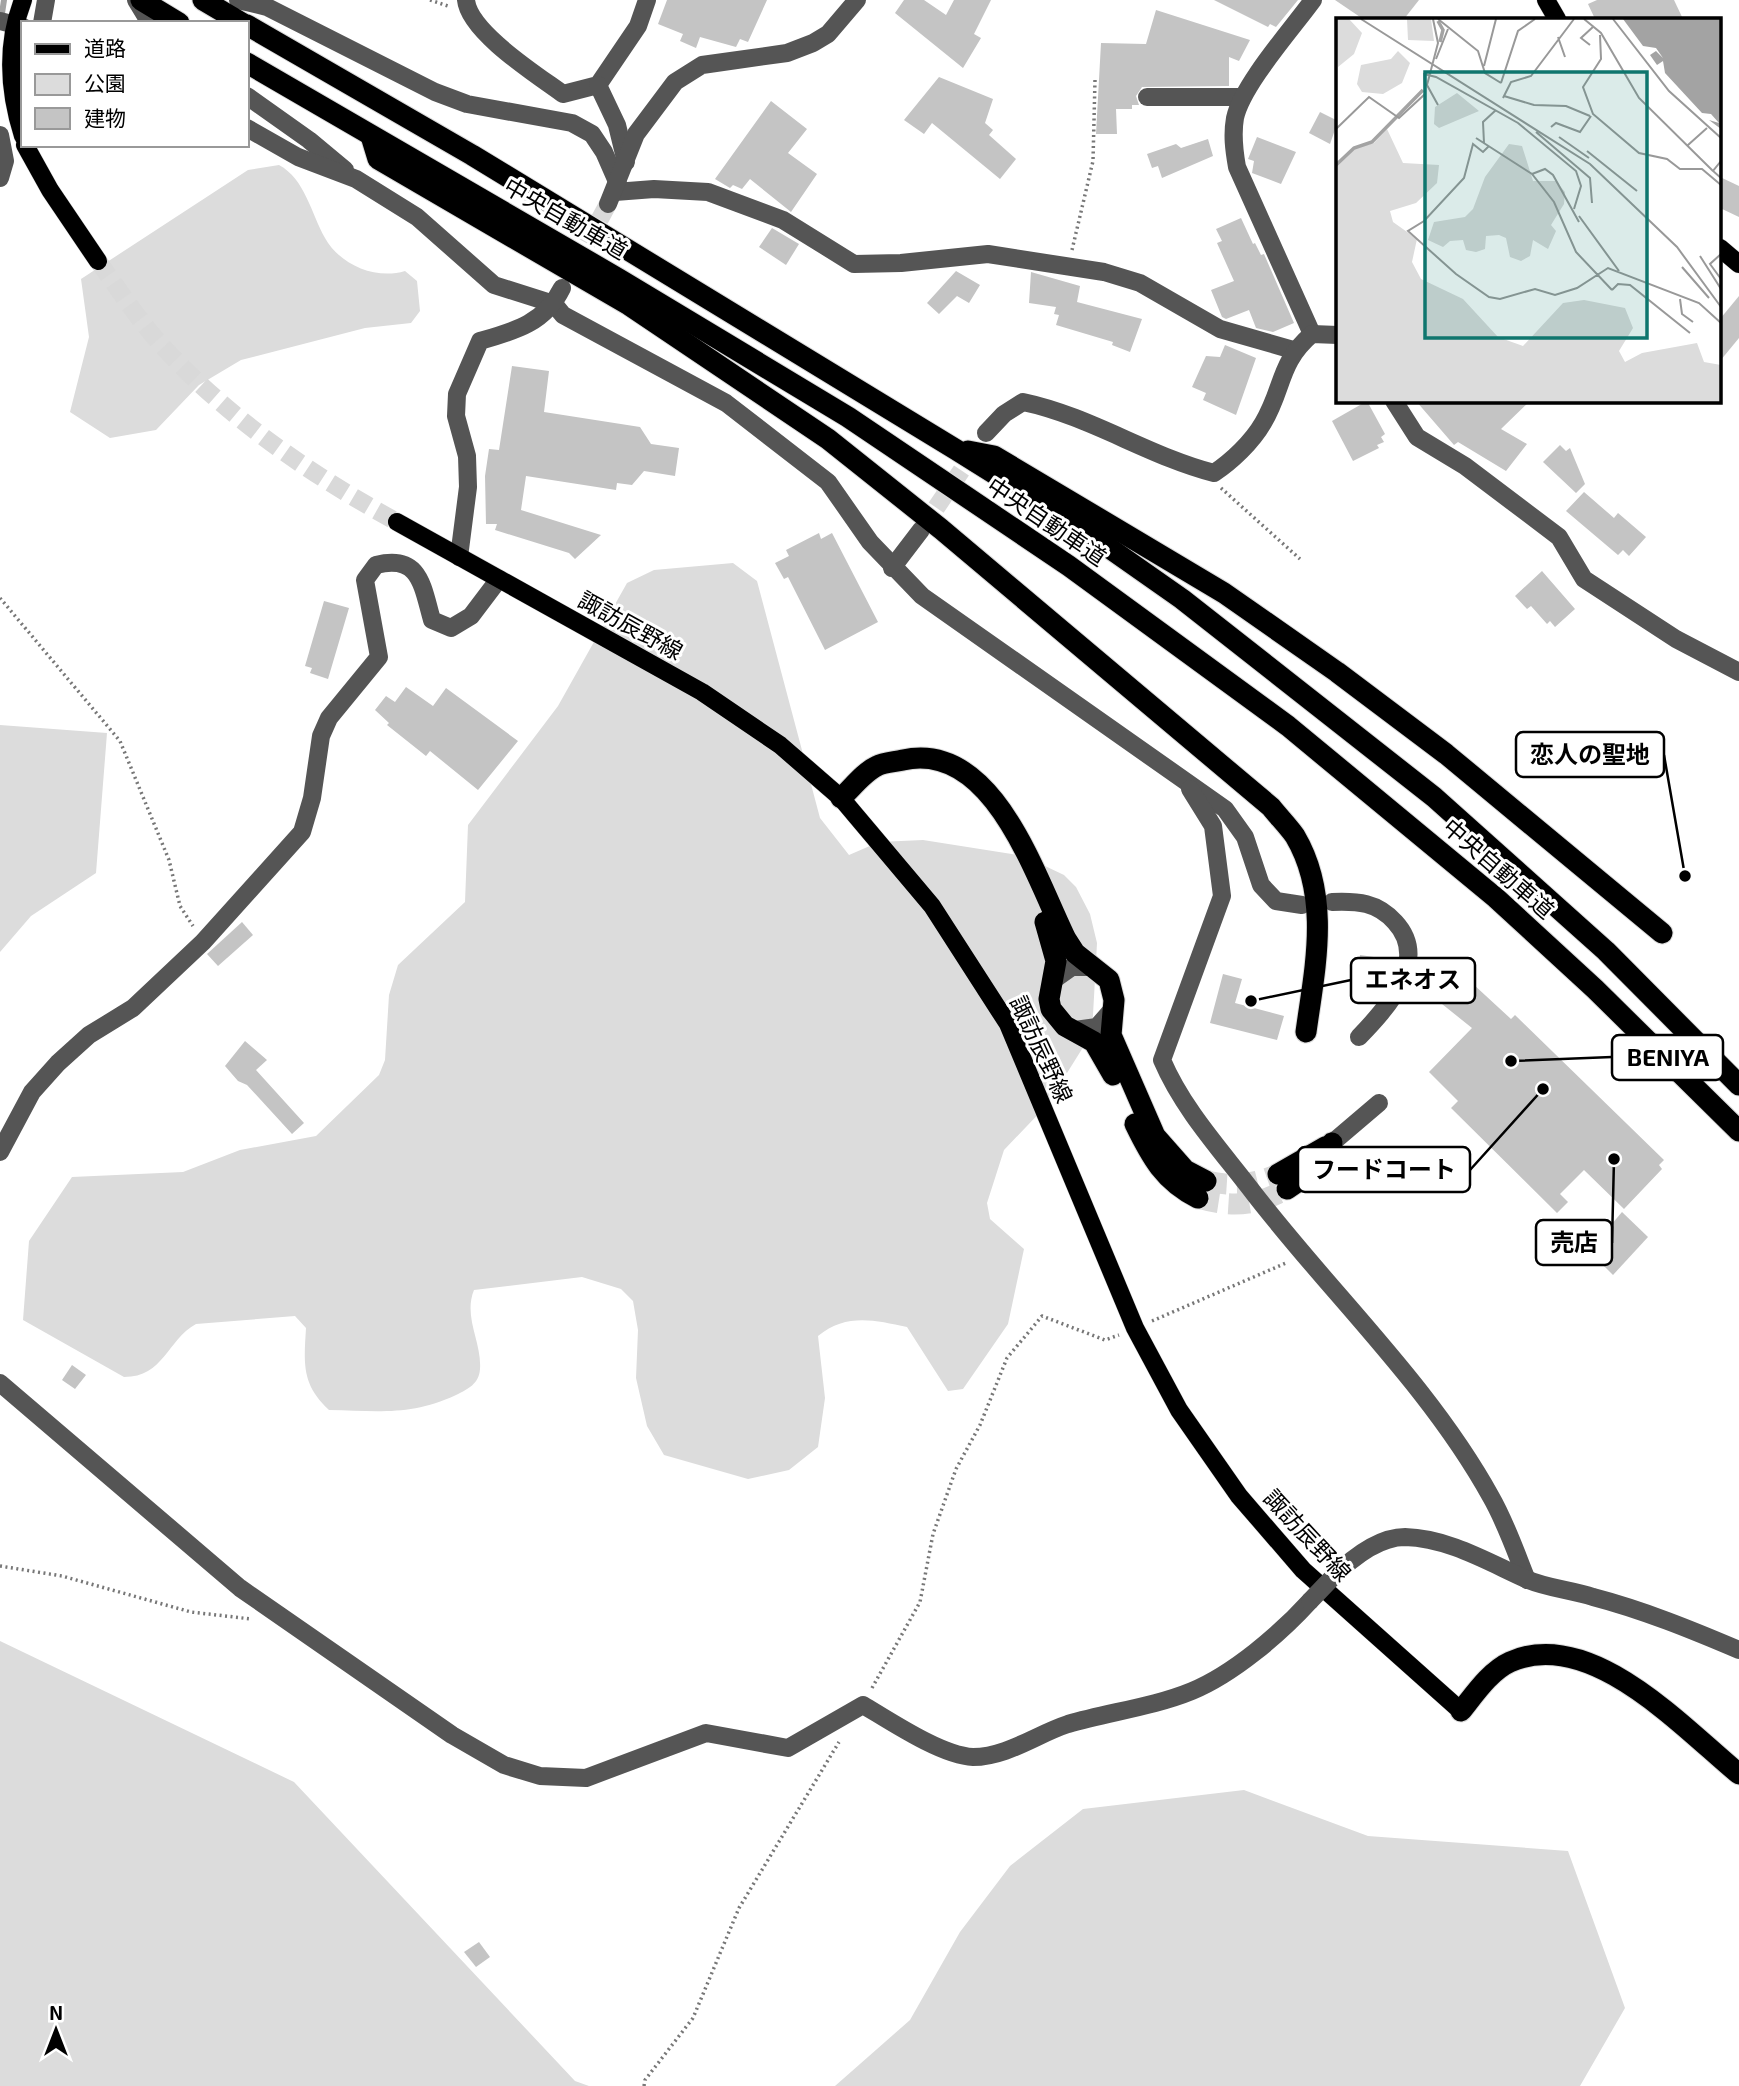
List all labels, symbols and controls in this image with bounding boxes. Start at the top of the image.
inset map [1336,18,1722,402]
legend [21,21,248,147]
text: 道路 [84,35,126,60]
text: 公園 [84,70,126,95]
text: 建物 [84,105,126,130]
street label: 中央自動車道 [499,171,633,265]
street label: 中央自動車道 [982,471,1112,571]
street label: 諏訪辰野線 [574,585,688,665]
callout: 恋人の聖地 [1516,732,1664,777]
text: 恋人の聖地 [1530,739,1650,768]
street label: 中央自動車道 [1438,812,1560,924]
callout: エネオス [1351,958,1475,1003]
text: エネオス [1365,964,1461,993]
street label: 諏訪辰野線 [1005,991,1079,1107]
callout: BENIYA [1612,1035,1723,1080]
text: BENIYA [1627,1042,1709,1071]
callout: フードコート [1298,1147,1470,1192]
text: フードコート [1312,1154,1456,1183]
callout: 売店 [1536,1220,1612,1265]
text: 売店 [1550,1227,1598,1256]
street label: 諏訪辰野線 [1259,1483,1357,1587]
north arrow [21,1995,91,2065]
text: N [49,2001,63,2024]

